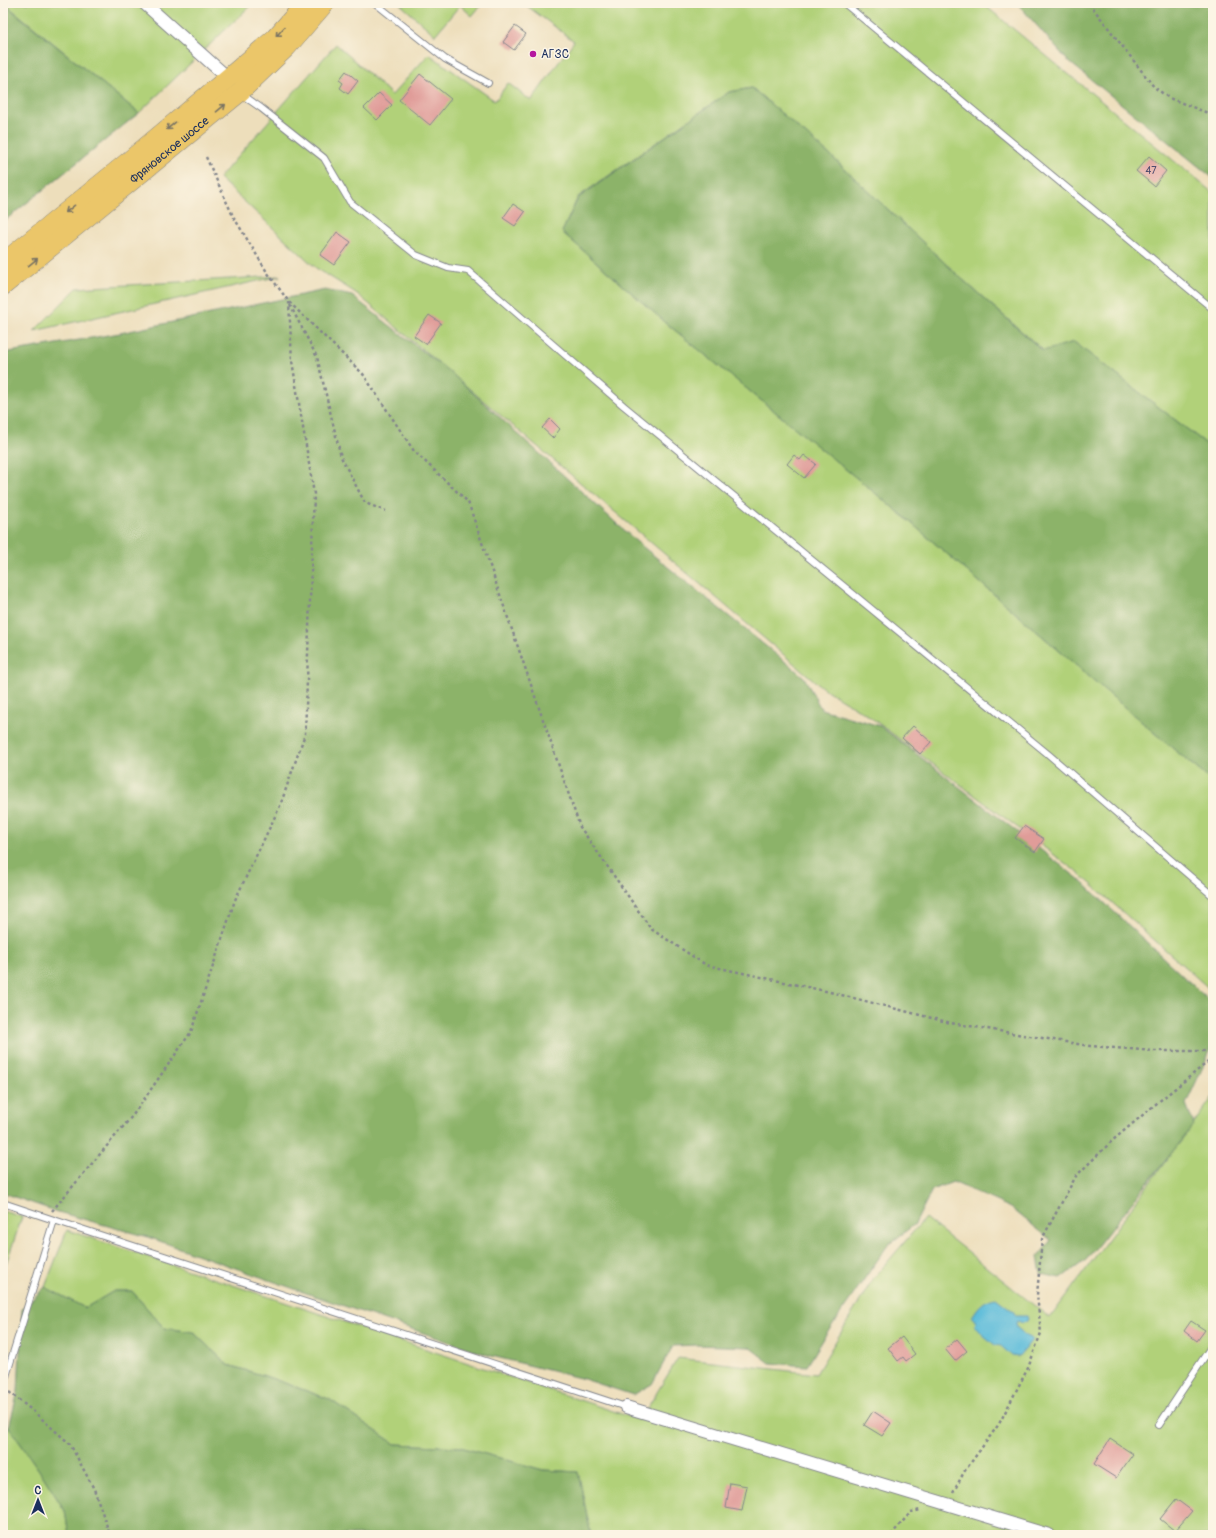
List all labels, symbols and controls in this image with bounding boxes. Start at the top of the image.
one-way arrow [275,27,284,37]
place label: АГЗС [541,47,569,62]
marker: АГЗС [528,49,538,59]
one-way arrow [215,104,226,113]
street label: Фряновское шоссе [127,113,212,187]
one-way arrow [165,122,176,131]
house number: 47 [1145,165,1157,177]
one-way arrow [65,204,76,213]
one-way arrow [28,257,39,266]
north arrow [18,1480,58,1520]
text: С [35,1484,42,1497]

